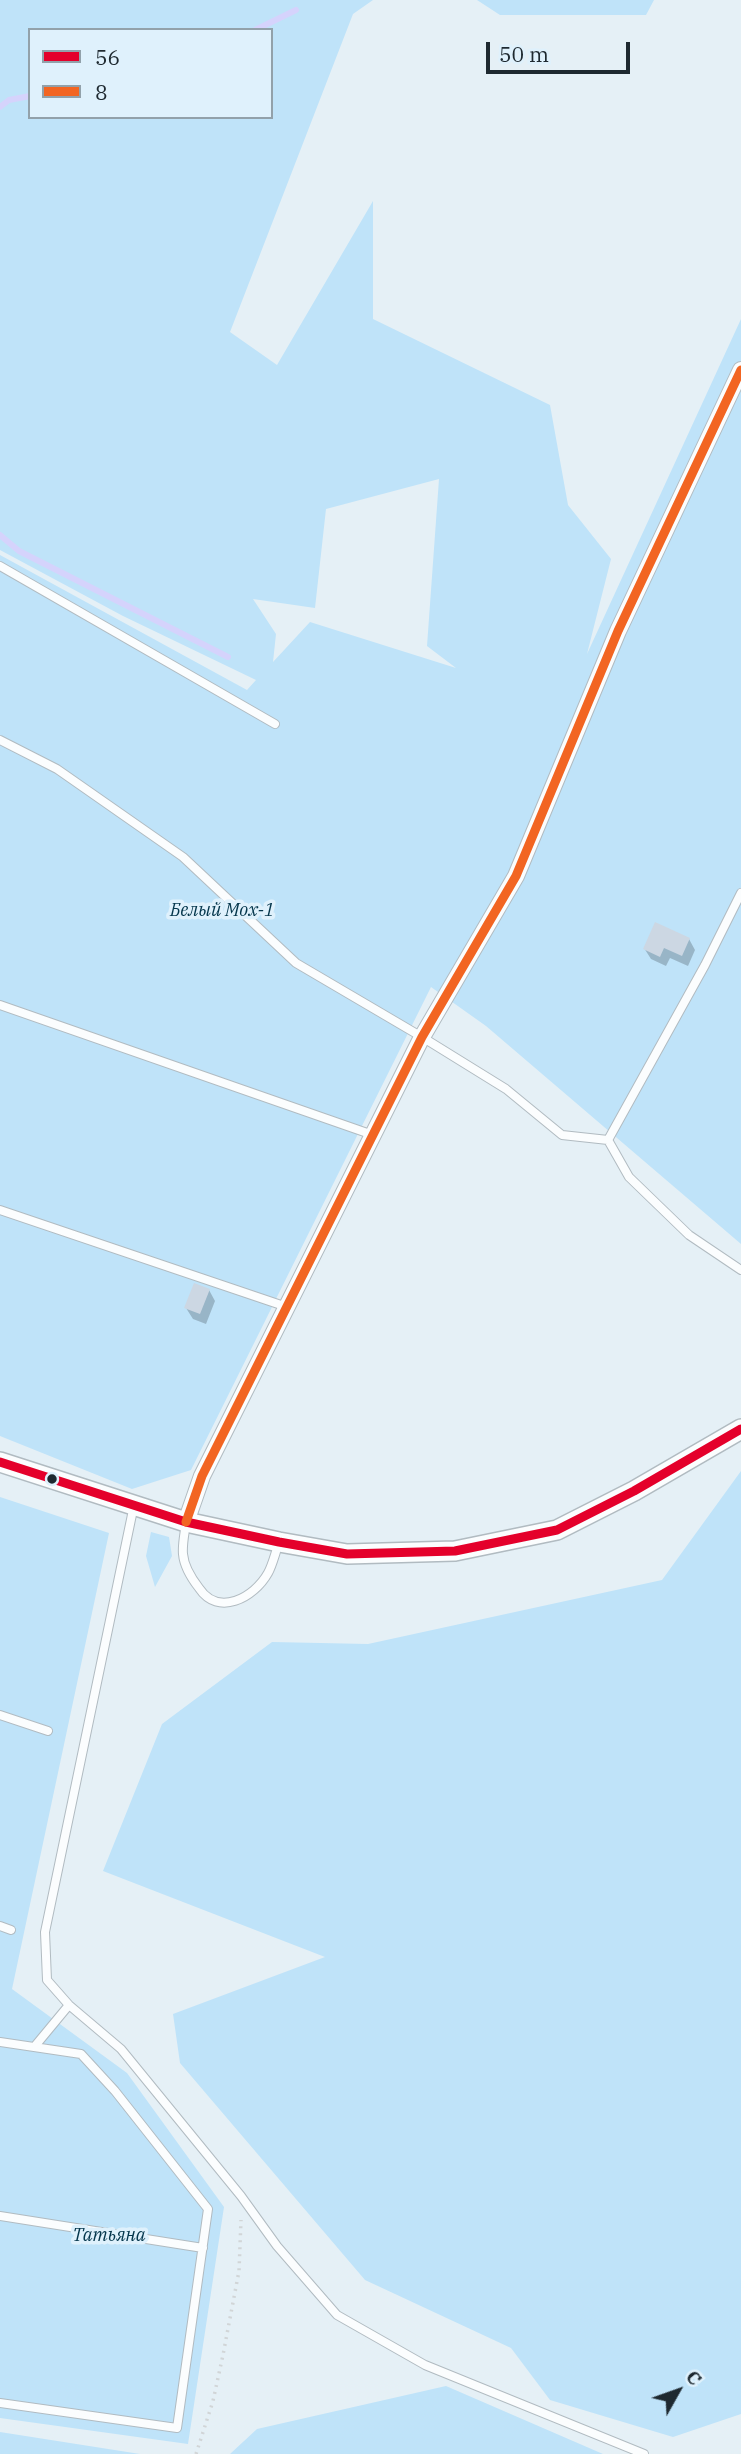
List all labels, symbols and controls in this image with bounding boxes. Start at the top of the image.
legend [28,28,273,119]
scale bar [489,28,632,72]
text: 50 m [499,40,549,68]
text: 56 [95,43,120,71]
text: 8 [95,78,108,106]
park label: Белый Мох-1 [170,900,274,922]
unlabelled marker [45,1472,59,1486]
park label: Татьяна [72,2225,146,2247]
north arrow [643,2356,713,2426]
text: С [681,2365,707,2390]

